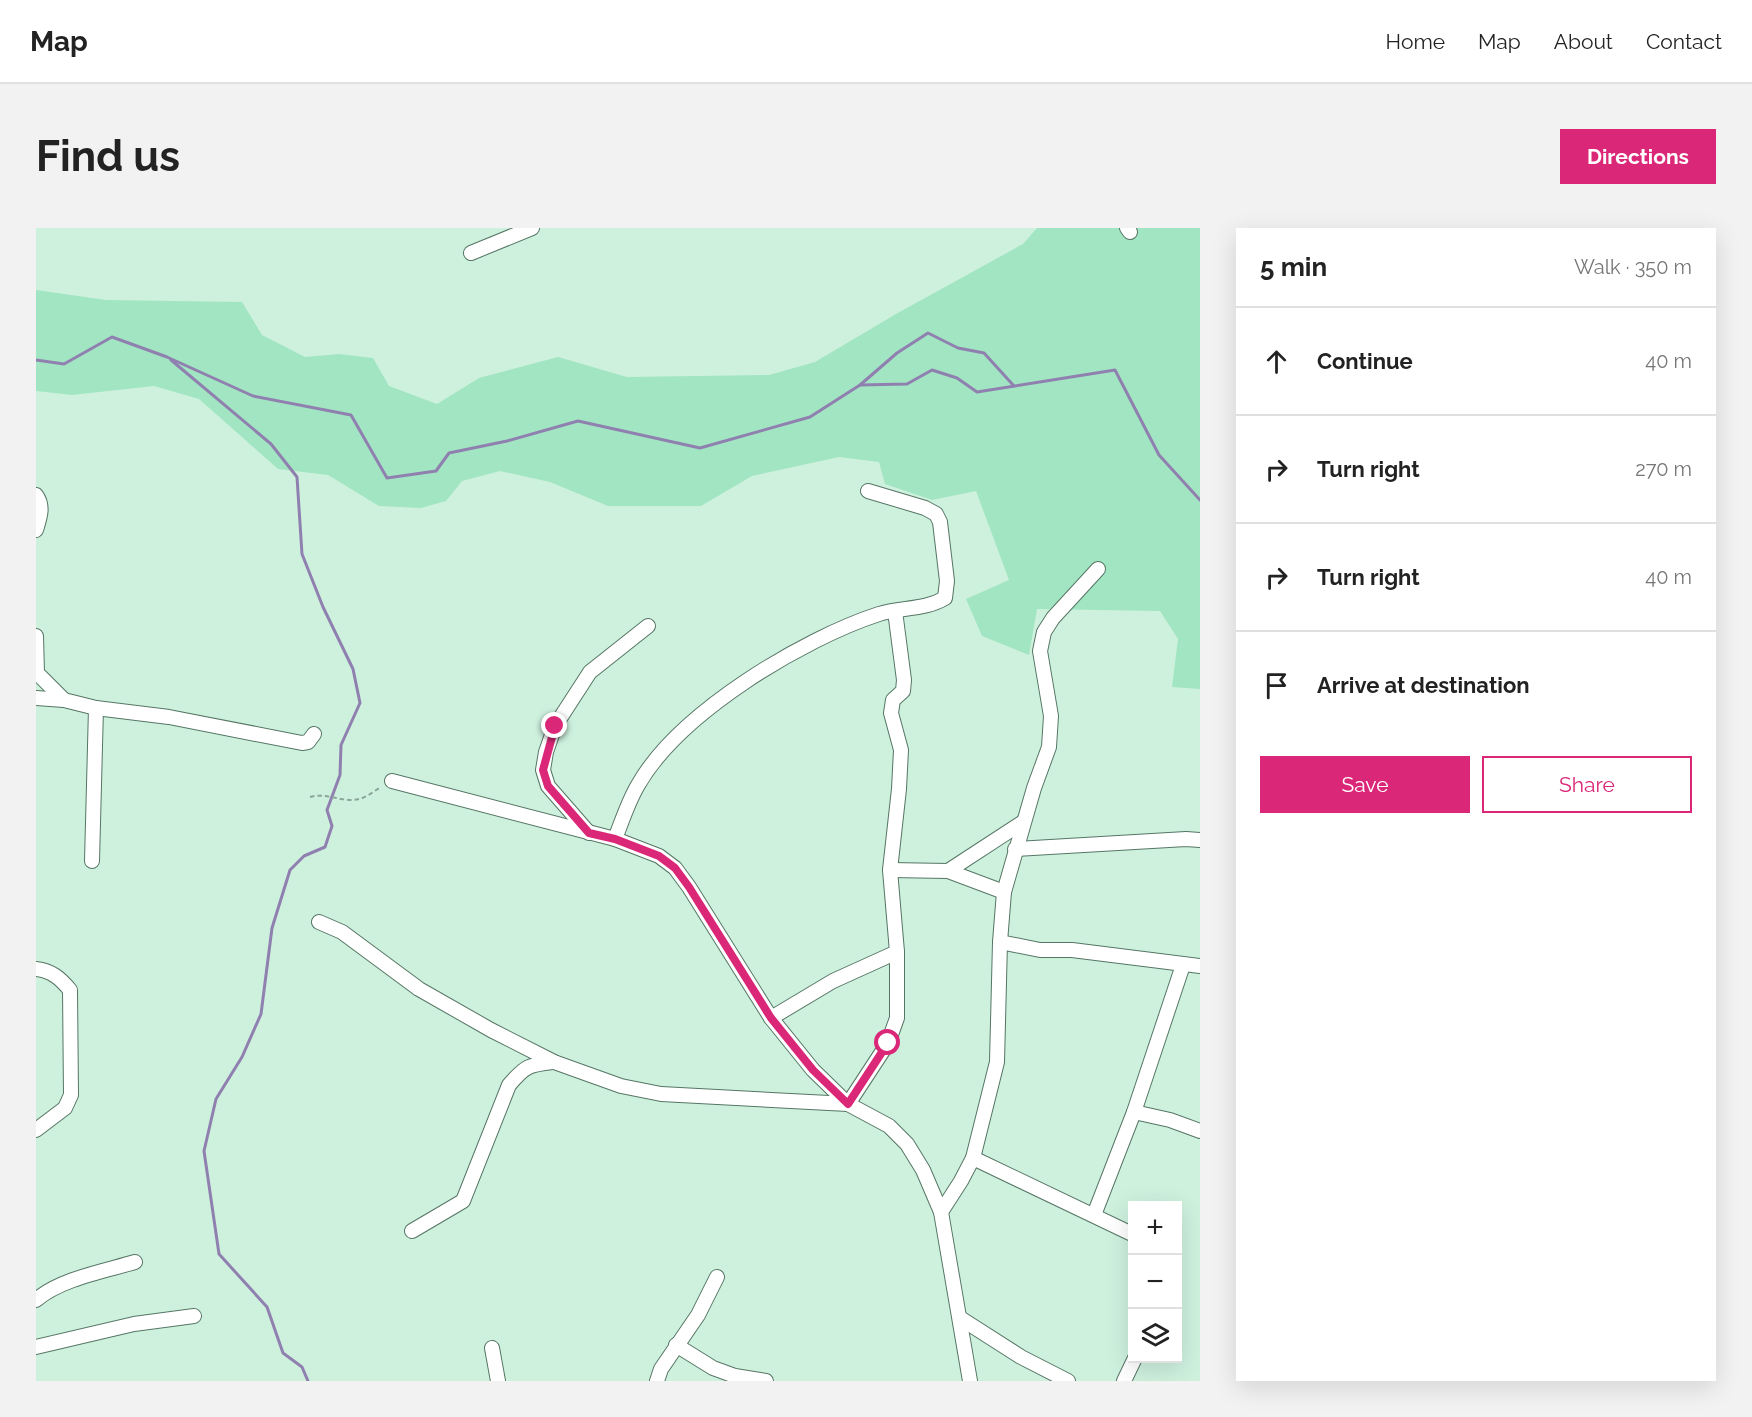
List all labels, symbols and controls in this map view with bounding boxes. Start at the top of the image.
text: Map [30,25,88,58]
text: Home [1386,29,1445,54]
text: Map [1478,29,1521,54]
text: About [1554,29,1613,54]
text: Contact [1646,29,1722,54]
button: Directions [1560,129,1716,184]
text: Find us [36,132,180,181]
text: 5 min [1260,252,1327,282]
text: Walk · 350 m [1574,255,1692,279]
icon: ahead [1260,345,1293,378]
text: Continue [1317,348,1413,374]
text: 40 m [1645,349,1692,373]
icon: right [1260,453,1293,486]
text: Turn right [1317,456,1420,482]
text: 270 m [1635,457,1692,481]
icon: right [1260,561,1293,594]
text: Turn right [1317,564,1420,590]
text: 40 m [1645,565,1692,589]
icon: arrive [1260,669,1293,702]
text: Arrive at destination [1317,672,1530,698]
route end [541,712,567,738]
button: Save [1260,756,1470,813]
button: Share [1482,756,1692,813]
route start [874,1029,900,1055]
map controls [1128,1201,1182,1363]
button: + [1128,1201,1182,1255]
button: − [1128,1255,1182,1309]
button: layers [1128,1309,1182,1363]

